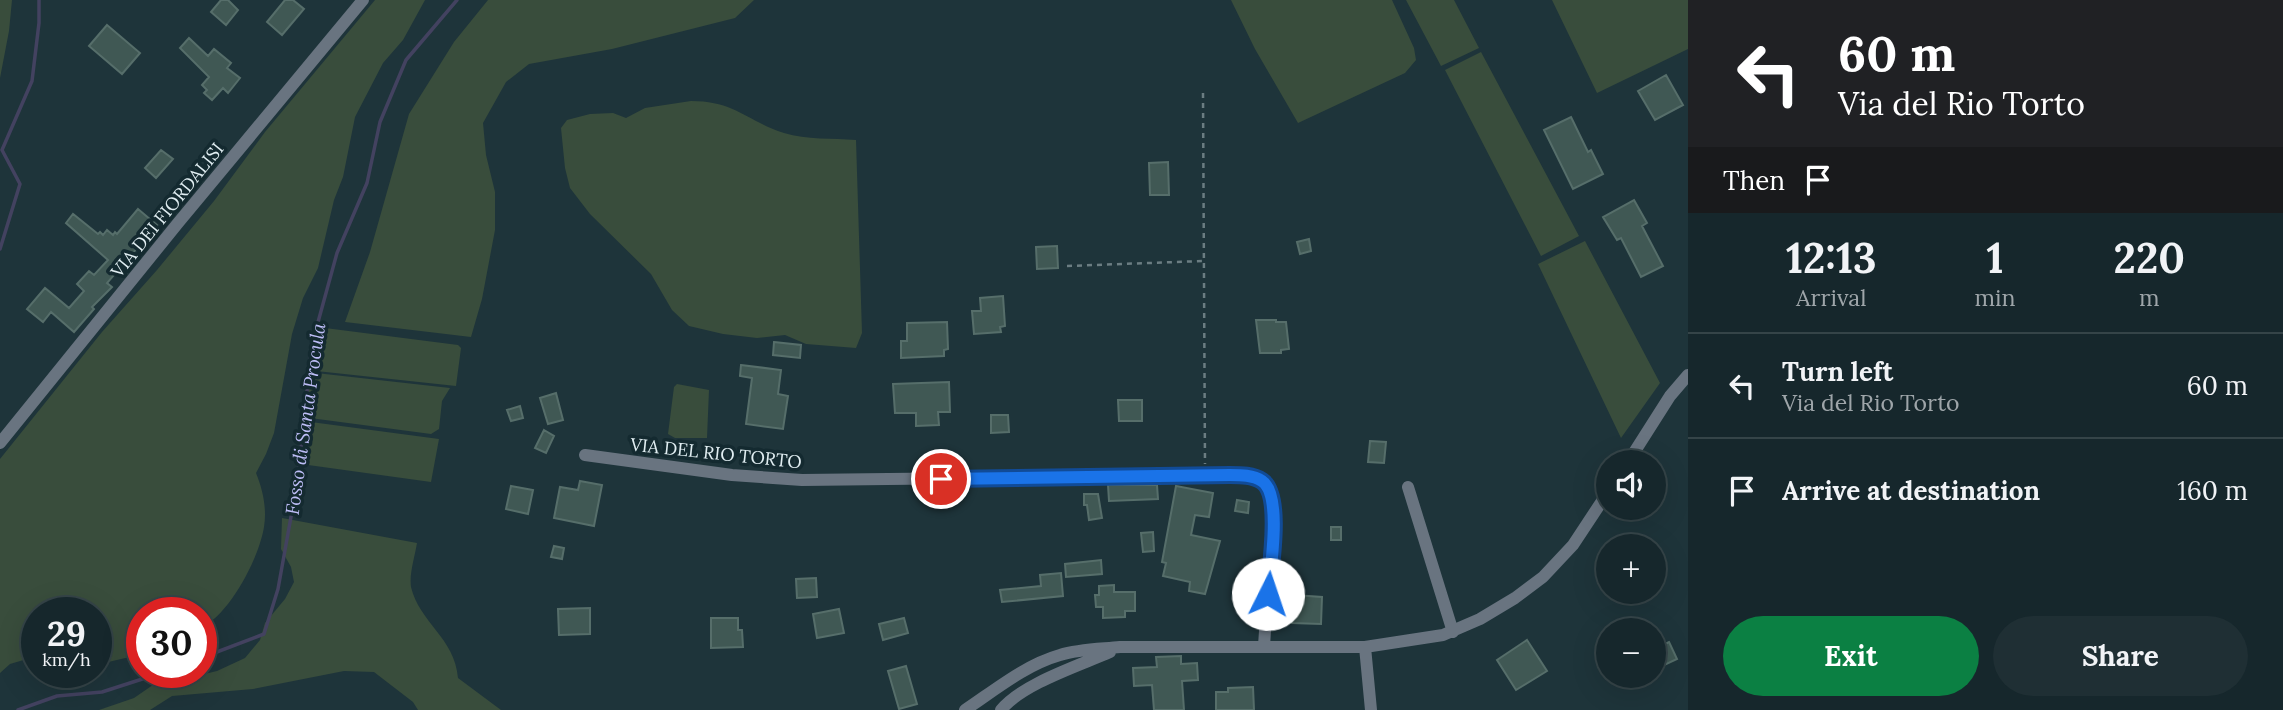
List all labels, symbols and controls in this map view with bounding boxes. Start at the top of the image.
text: 60 m [1838,22,1955,84]
icon: left [1723,28,1814,119]
text: Via del Rio Torto [1838,83,2085,124]
street label: VIA DEI FIORDALISI [105,138,229,283]
icon: arrive [1799,161,1837,199]
text: Then [1723,164,1785,197]
text: 12:13 [1786,231,1877,285]
text: 1 [1986,231,2004,285]
text: 220 [2114,231,2185,285]
text: Arrival [1796,283,1866,312]
text: min [1975,283,2016,312]
text: m [2139,283,2160,312]
water label: Fosso di Santa Procula [280,321,330,516]
text: Turn left [1782,355,1893,388]
icon: left [1723,367,1761,405]
text: 60 m [2187,369,2248,402]
text: Via del Rio Torto [1782,388,1960,417]
street label: VIA DEL RIO TORTO [628,432,803,473]
pin [911,449,971,509]
map controls [1596,450,1666,688]
button: sound [1596,450,1666,520]
icon: arrive [922,460,960,498]
icon: arrive [1723,472,1761,510]
text: Arrive at destination [1782,474,2040,507]
text: 160 m [2177,474,2248,507]
button: + [1596,534,1666,604]
position arrow [1231,557,1305,631]
speed limit sign: 30 [126,597,217,688]
text: 29 [47,611,86,656]
button: Exit [1723,616,1979,696]
button: Share [1993,616,2248,696]
button: − [1596,618,1666,688]
text: km/h [42,648,91,671]

